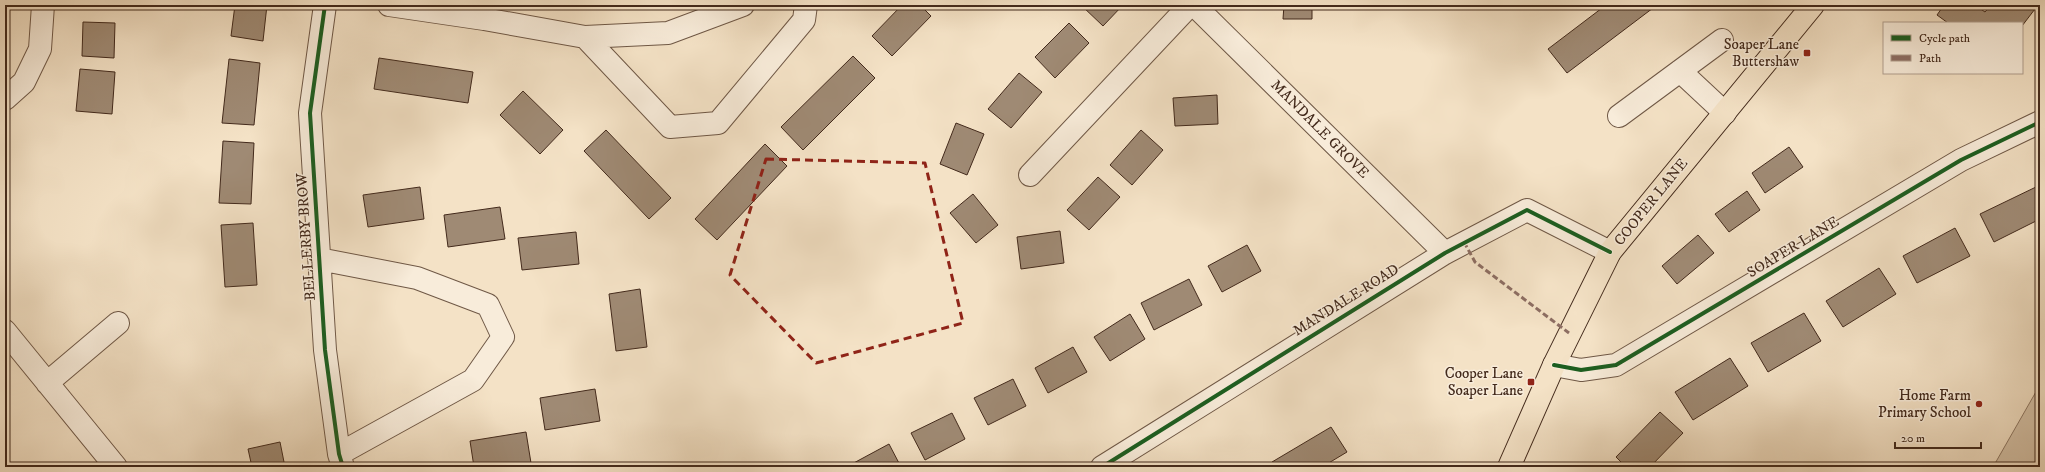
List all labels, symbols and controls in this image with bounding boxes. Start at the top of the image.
legend [1883,22,2023,74]
text: Cycle path [1919,31,1971,46]
place label: Soaper Lane Buttershaw [1724,35,1799,71]
marker: Soaper Lane Buttershaw [1802,48,1812,58]
text: Path [1919,51,1942,66]
street label: MANDALE GROVE [1267,76,1374,183]
street label: COOPER LANE [1610,154,1692,250]
street label: BELLERBY BROW [292,172,320,301]
street label: SOAPER LANE [1744,212,1843,282]
street label: MANDALE ROAD [1289,260,1403,340]
place label: Cooper Lane Soaper Lane [1445,364,1523,400]
marker: Cooper Lane Soaper Lane [1526,377,1536,387]
place label: Home Farm Primary School [1878,386,1971,422]
marker: Home Farm Primary School [1974,399,1984,409]
scale bar [1895,424,1981,450]
text: 20 m [1901,431,1925,446]

